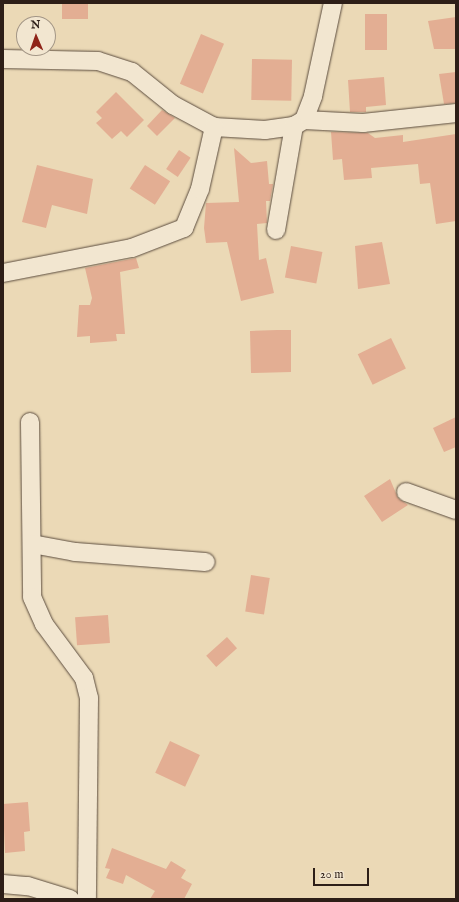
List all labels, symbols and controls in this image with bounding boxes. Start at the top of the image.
north arrow [16,16,56,56]
text: N [31,18,41,32]
scale bar [315,860,371,886]
text: 20 m [320,867,343,882]

